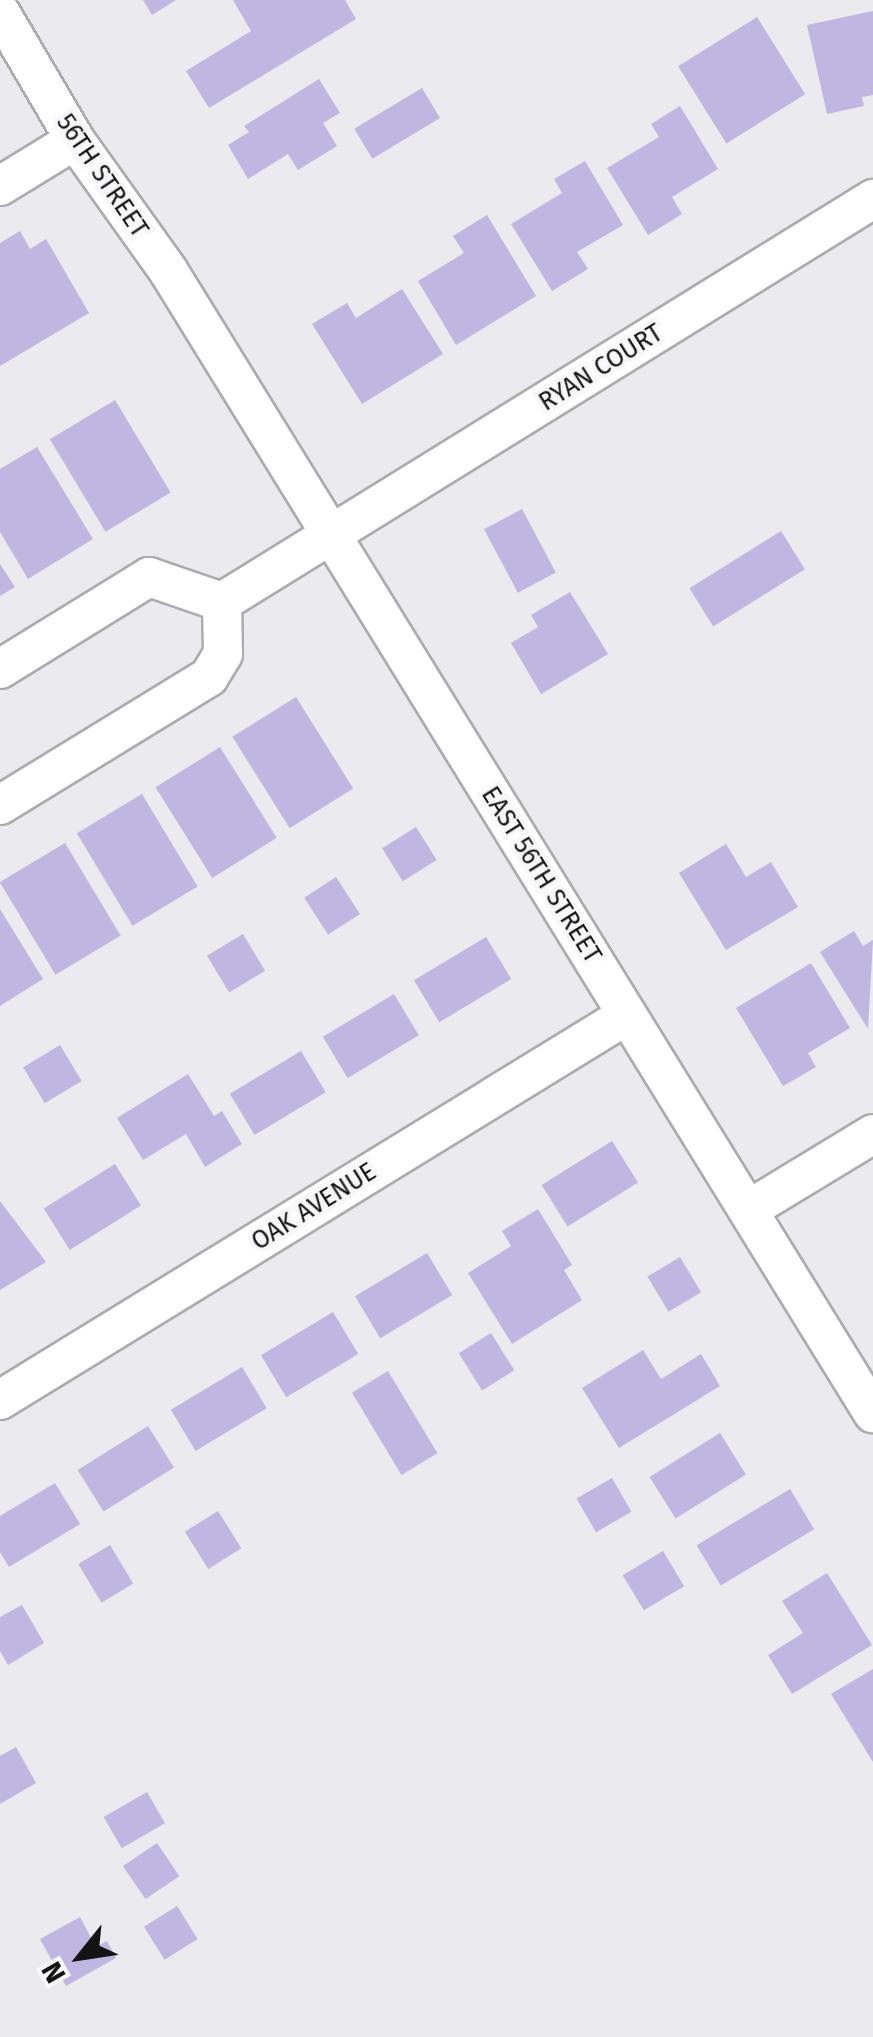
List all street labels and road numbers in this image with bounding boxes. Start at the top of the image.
street label: 56TH STREET [50,109,154,243]
street label: RYAN COURT [534,318,668,418]
street label: EAST 56TH STREET [475,781,607,969]
street label: OAK AVENUE [246,1157,382,1257]

